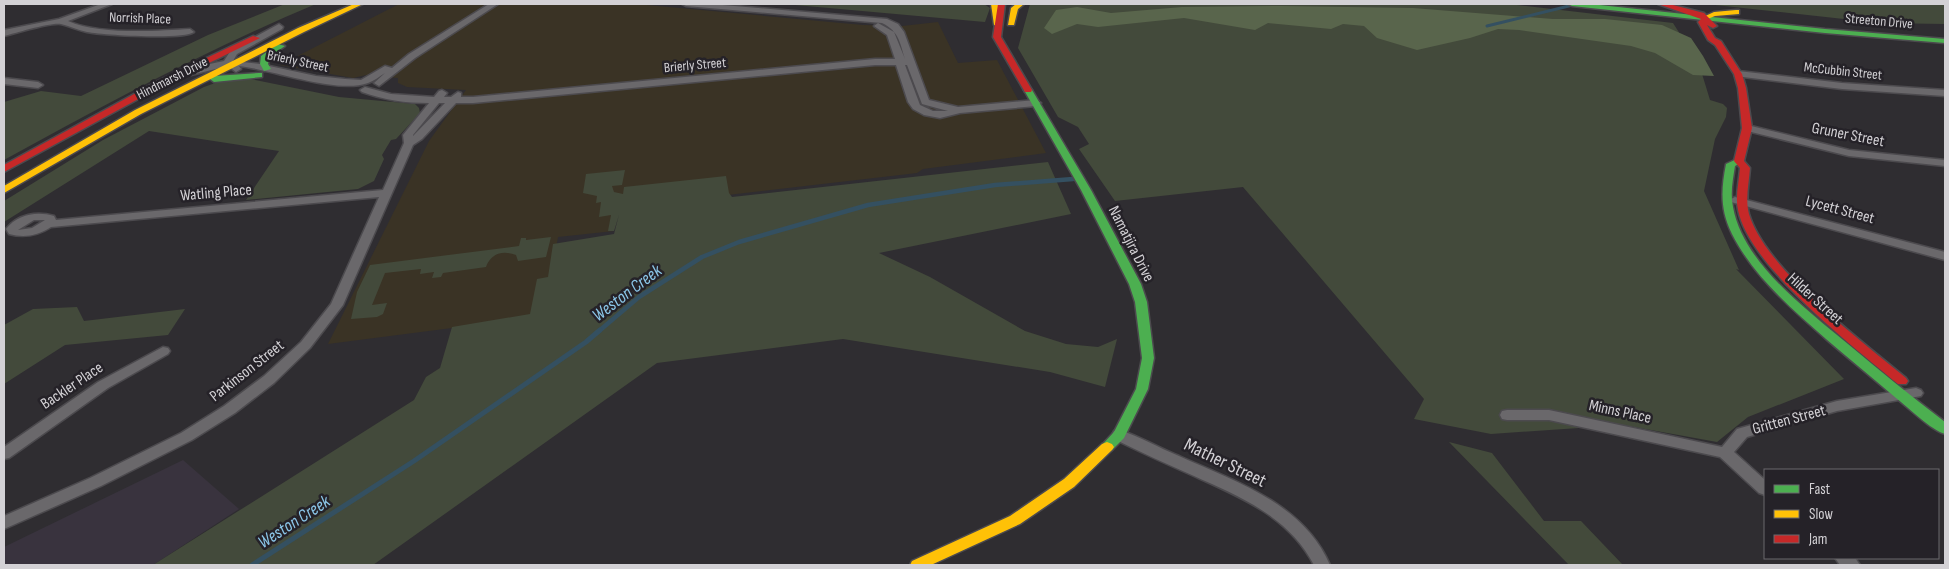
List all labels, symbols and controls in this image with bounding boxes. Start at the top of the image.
street label: Norrish Place [109,8,171,28]
street label: Streeton Drive [1844,10,1914,32]
street label: Brierly Street [266,46,330,76]
street label: Hindmarsh Drive [134,53,210,103]
street label: Brierly Street [663,54,727,76]
street label: McCubbin Street [1803,58,1883,84]
street label: Gruner Street [1810,119,1886,151]
street label: Watling Place [179,180,253,206]
street label: Lycett Street [1804,192,1877,228]
street label: Namatjira Drive [1104,203,1158,285]
water label: Weston Creek [588,259,667,326]
street label: Hilder Street [1783,269,1847,329]
street label: Parkinson Street [206,336,288,406]
street label: Backler Place [37,358,107,414]
street label: Minns Place [1587,396,1653,428]
street label: Gritten Street [1750,401,1828,439]
street label: Mather Street [1180,433,1270,493]
legend [1764,469,1939,559]
text: Fast [1809,480,1831,499]
water label: Weston Creek [254,490,335,553]
text: Slow [1809,505,1833,524]
text: Jam [1808,530,1827,549]

